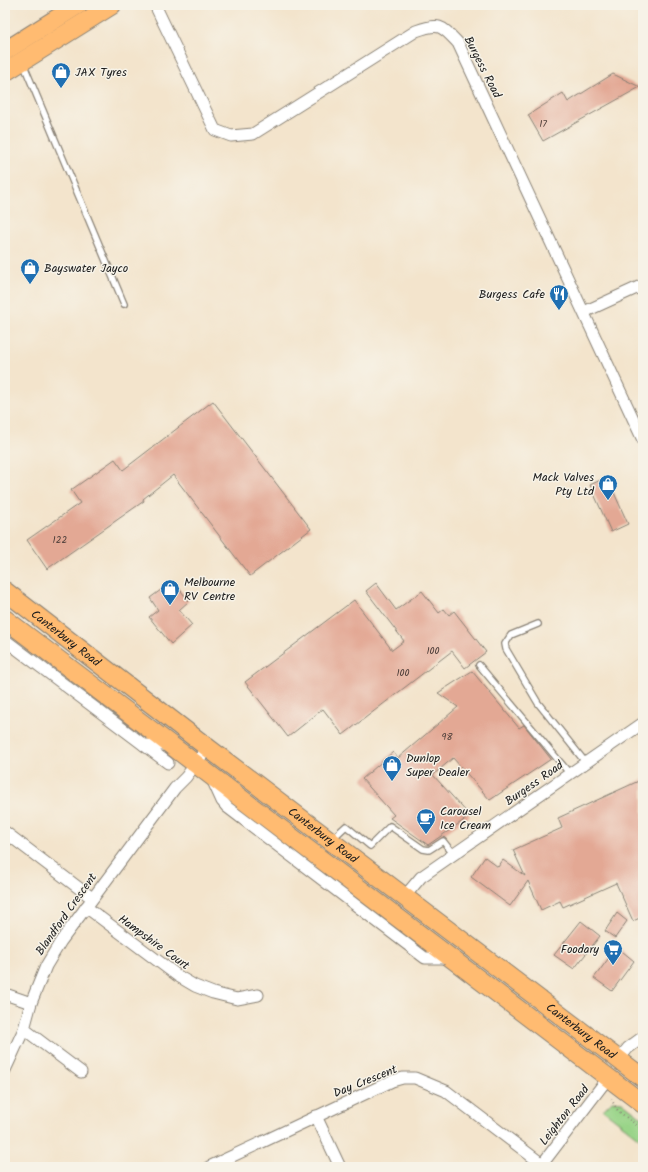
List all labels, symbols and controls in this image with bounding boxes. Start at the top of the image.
street label: Burgess Road [459,33,507,103]
shop icon: JAX Tyres [50,61,72,89]
place label: JAX Tyres [75,63,127,82]
house number: 17 [539,116,547,132]
shop icon: Bayswater Jayco [19,257,41,285]
place label: Bayswater Jayco [44,259,128,278]
restaurant icon: Burgess Cafe [548,283,570,311]
place label: Burgess Cafe [479,285,546,304]
place label: Mack Valves Pty Ltd [533,468,595,501]
shop icon: Mack Valves Pty Ltd [597,473,619,501]
house number: 122 [53,532,68,548]
place label: Melbourne RV Centre [184,573,236,606]
shop icon: Melbourne RV Centre [159,578,181,606]
street label: Canterbury Road [27,605,105,672]
house number: 100 [426,643,440,659]
house number: 100 [396,665,410,681]
house number: 98 [442,729,453,745]
place label: Dunlop Super Dealer [406,749,470,782]
shop icon: Dunlop Super Dealer [381,754,403,782]
street label: Burgess Road [501,756,568,811]
place label: Carousel Ice Cream [440,802,491,835]
street label: Canterbury Road [284,803,363,869]
cafe icon: Carousel Ice Cream [415,807,437,835]
street label: Blandford Crescent [31,869,102,959]
street label: Hampshire Court [114,910,194,975]
supermarket icon: Foodary [602,938,624,966]
place label: Foodary [561,940,599,959]
street label: Canterbury Road [542,999,621,1065]
street label: Day Crescent [330,1060,400,1103]
street label: Leighton Road [535,1080,595,1150]

